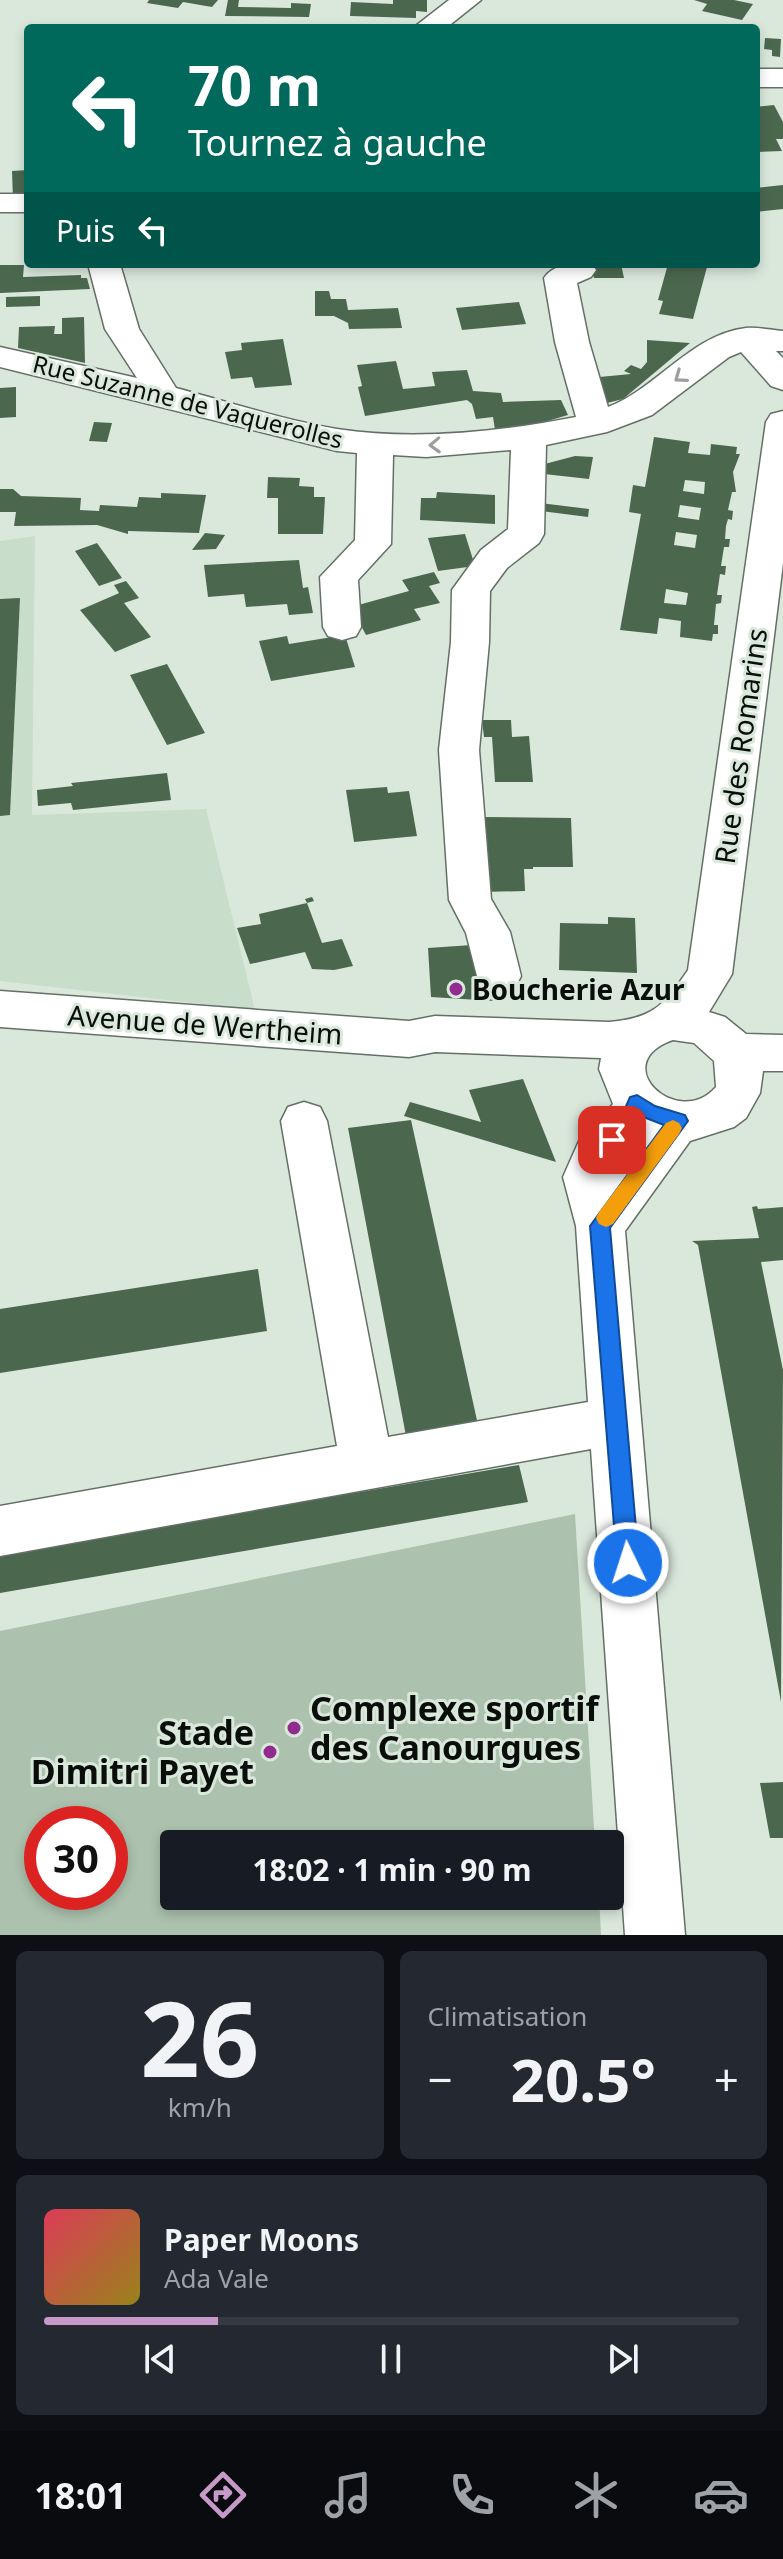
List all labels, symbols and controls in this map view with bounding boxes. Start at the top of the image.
text: 70 m [188,46,321,122]
icon: left [56,56,160,160]
text: Tournez à gauche [188,118,487,167]
icon: left [131,208,175,252]
text: Puis [56,210,115,251]
street label: Rue Suzanne de Vaquerolles [30,347,346,455]
one-way arrow [674,368,689,382]
one-way arrow [428,436,441,453]
street label: Rue des Romarins [705,626,775,866]
place label: Boucherie Azur [472,970,685,1008]
marker: Boucherie Azur [447,980,465,998]
street label: Avenue de Wertheim [66,995,344,1053]
pin [578,1106,646,1174]
icon: arrive [590,1118,634,1162]
position arrow [586,1521,670,1605]
place label: Complexe sportif des Canourgues [310,1685,601,1770]
place label: Stade Dimitri Payet [31,1709,254,1794]
marker: Complexe sportif des Canourgues [285,1719,303,1737]
marker: Stade Dimitri Payet [261,1743,279,1761]
speed limit sign: 30 [24,1806,128,1910]
text: 18:02 · 1 min · 90 m [252,1849,532,1890]
text: 26 [140,1966,259,2107]
text: Climatisation [428,1998,587,2034]
text: 20.5° [511,2038,656,2120]
text: − [428,2049,453,2109]
text: + [714,2049,739,2109]
text: km/h [168,2089,232,2125]
text: Paper Moons [164,2219,359,2260]
text: Ada Vale [164,2260,269,2296]
icon: previous [138,2337,182,2381]
icon: pause [369,2337,413,2381]
icon: next [601,2337,645,2381]
icon: directions [195,2467,251,2523]
icon: music [320,2467,376,2523]
icon: phone [444,2467,500,2523]
icon: climate [568,2467,624,2523]
icon: car [693,2467,749,2523]
text: 18:01 [34,2471,127,2520]

